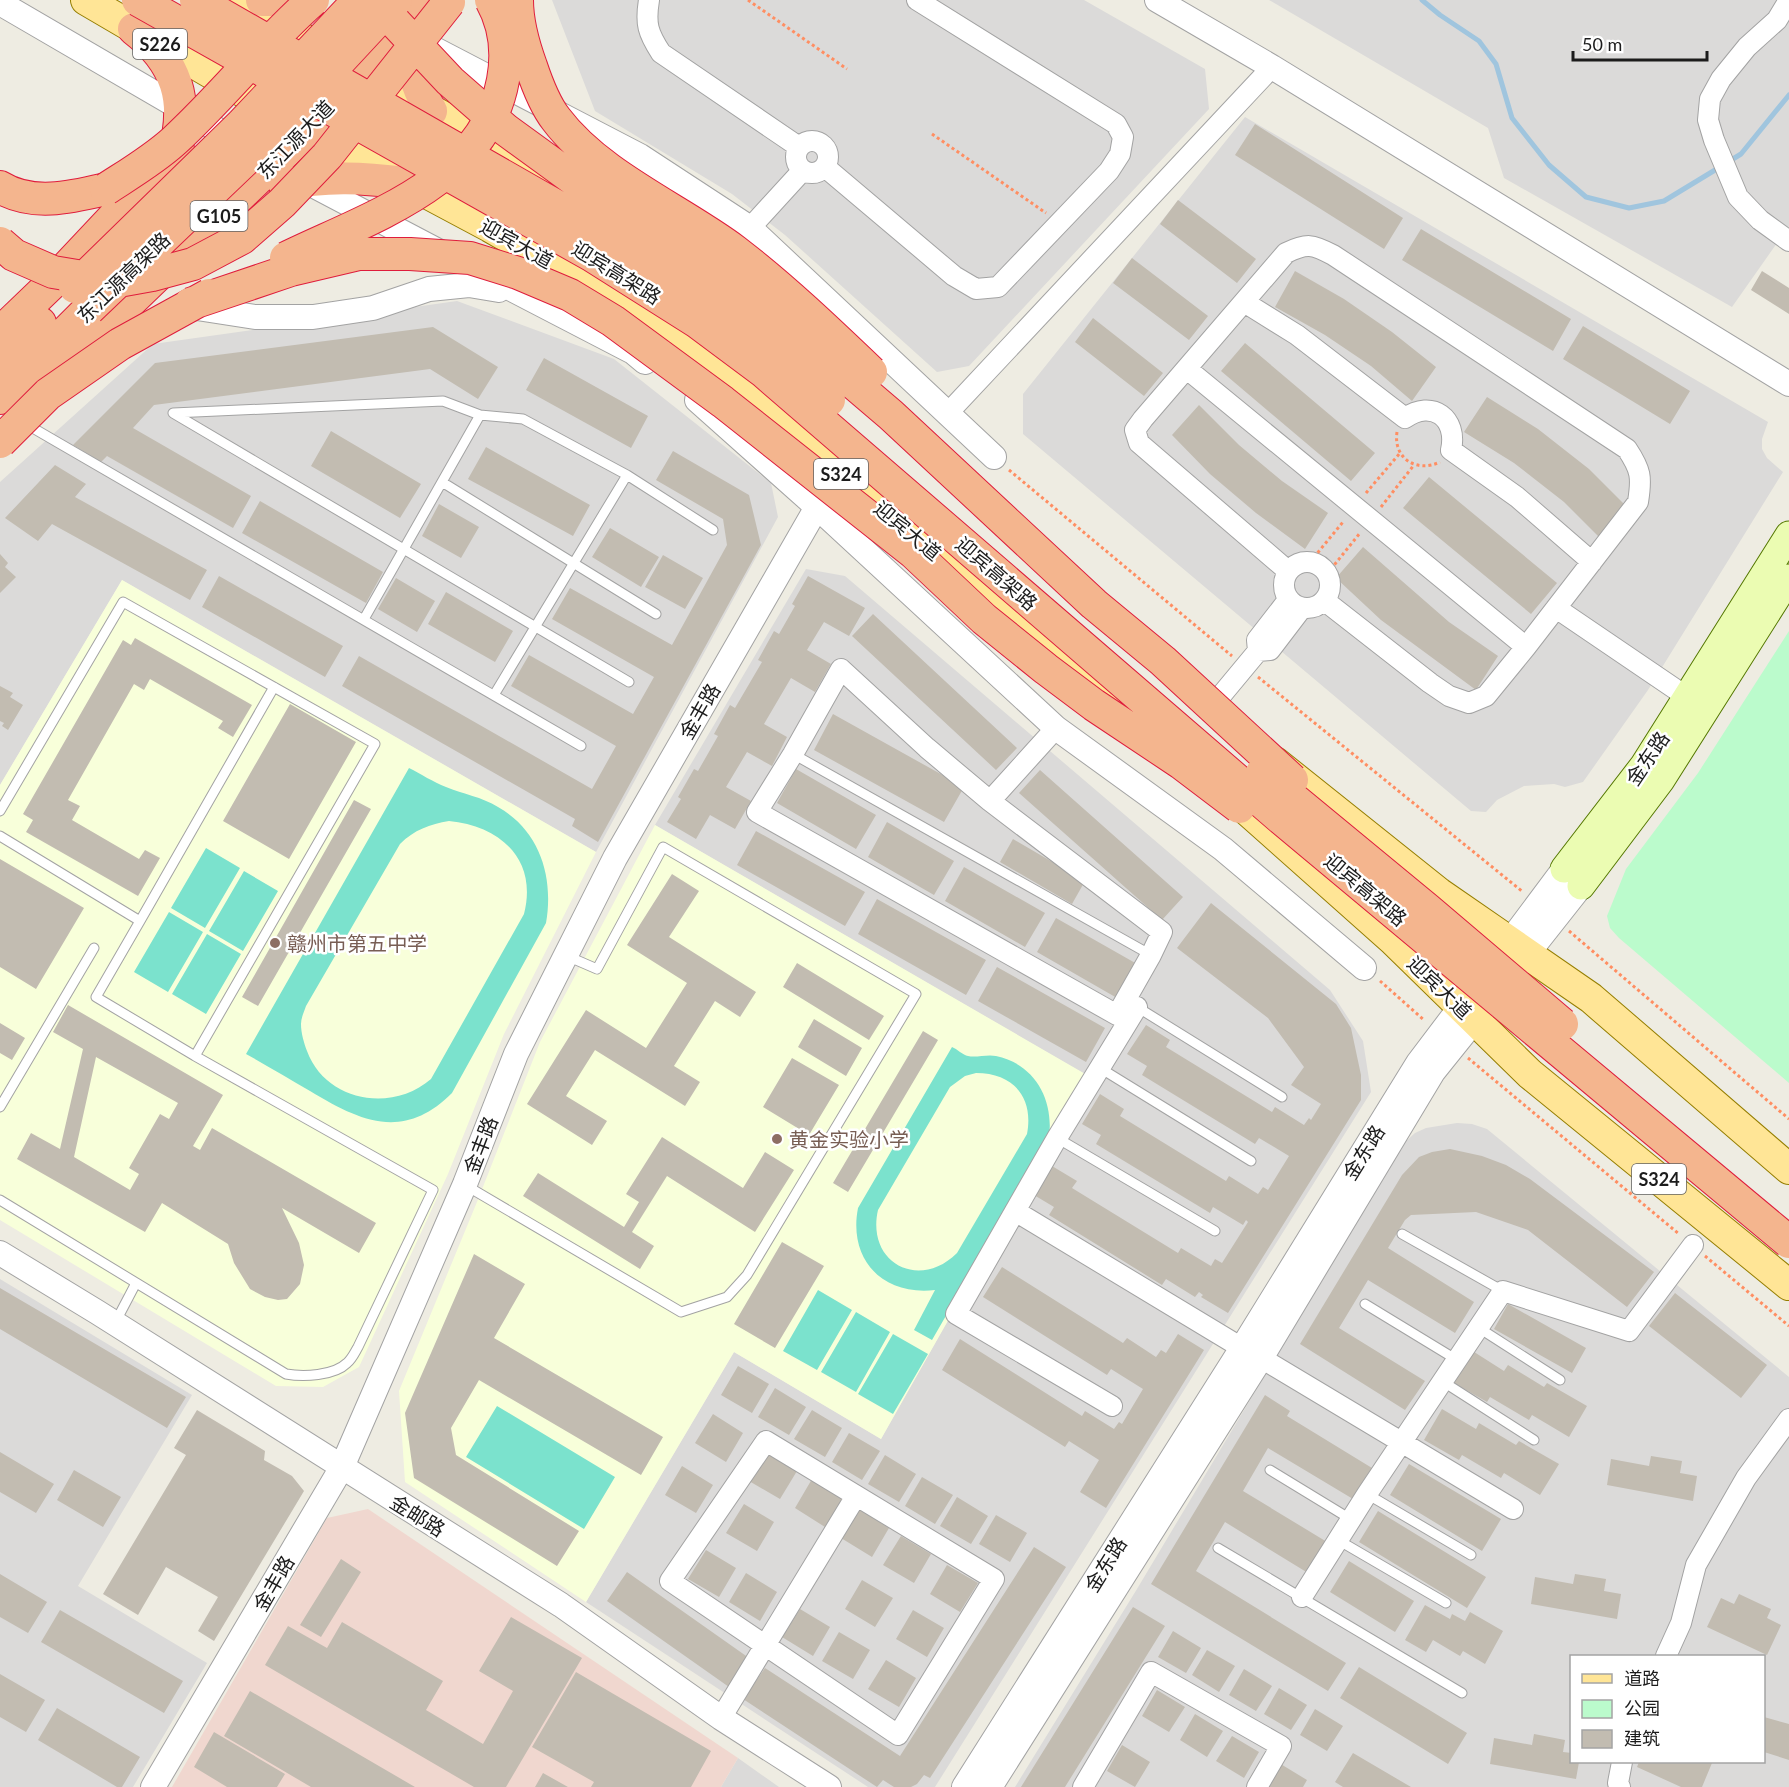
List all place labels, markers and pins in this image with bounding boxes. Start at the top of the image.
place label: 赣州市第五中学 [287,931,427,955]
marker: 赣州市第五中学 [268,936,282,950]
place label: 黄金实验小学 [789,1127,909,1151]
marker: 黄金实验小学 [770,1132,784,1146]

